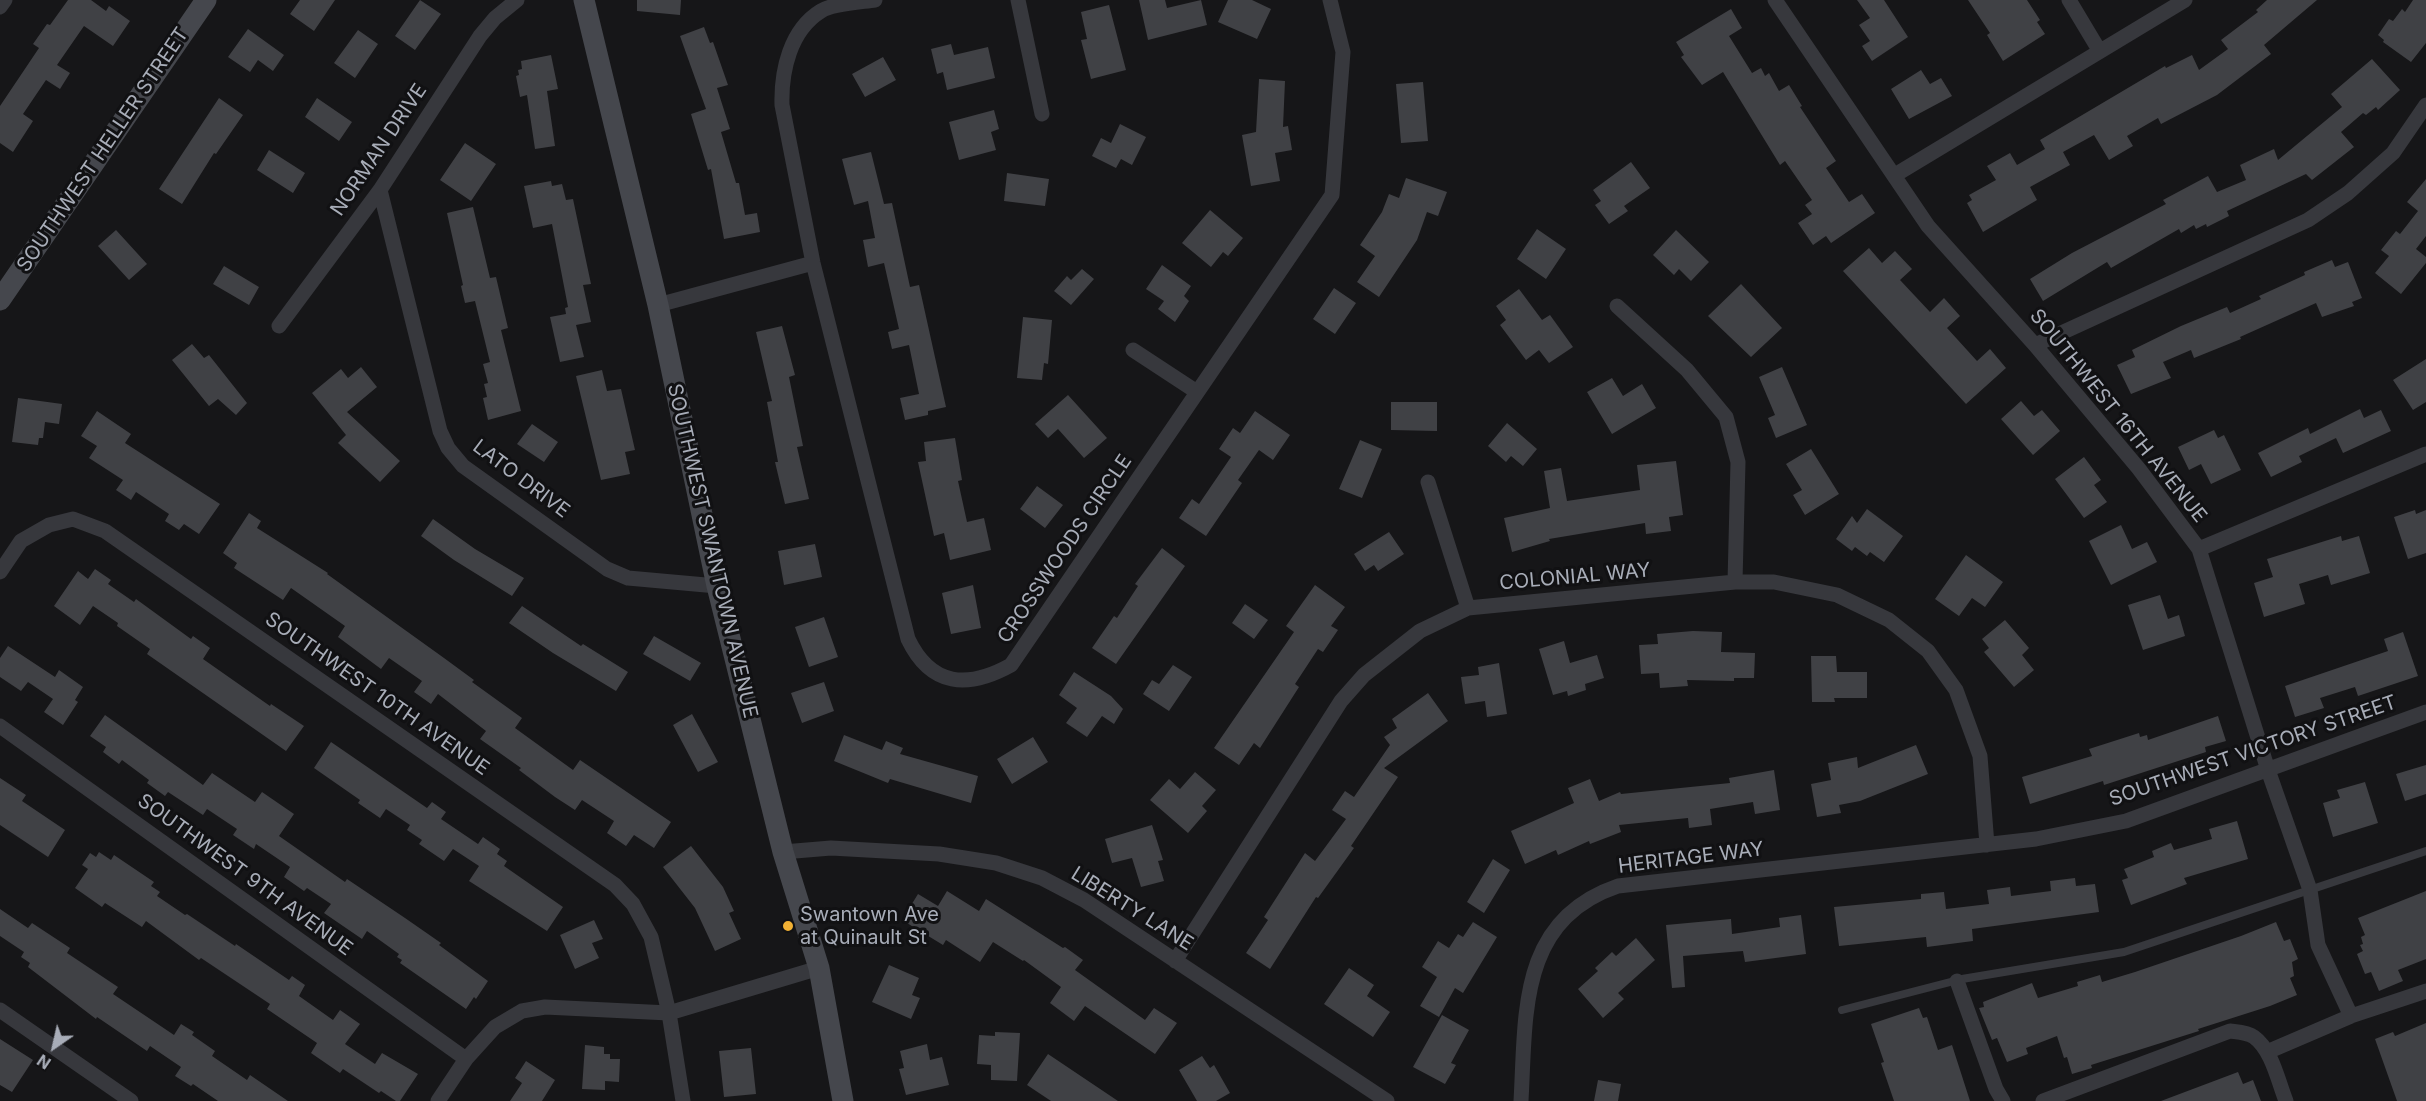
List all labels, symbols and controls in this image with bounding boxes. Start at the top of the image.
street label: SOUTHWEST HELLER STREET [12,23,194,277]
street label: NORMAN DRIVE [326,79,432,221]
street label: SOUTHWEST 16TH AVENUE [2024,304,2212,528]
street label: SOUTHWEST SWANTOWN AVENUE [662,381,762,721]
street label: LATO DRIVE [468,435,574,523]
street label: CROSSWOODS CIRCLE [993,450,1137,648]
street label: COLONIAL WAY [1498,558,1652,596]
street label: SOUTHWEST 10TH AVENUE [260,607,494,781]
street label: SOUTHWEST VICTORY STREET [2106,690,2400,812]
street label: SOUTHWEST 9TH AVENUE [133,789,357,961]
street label: HERITAGE WAY [1617,837,1765,879]
street label: LIBERTY LANE [1067,862,1197,956]
place label: Swantown Ave at Quinault St [800,903,939,950]
marker: Swantown Ave at Quinault St [781,919,795,933]
north arrow [24,1017,84,1077]
text: N [33,1050,55,1074]

